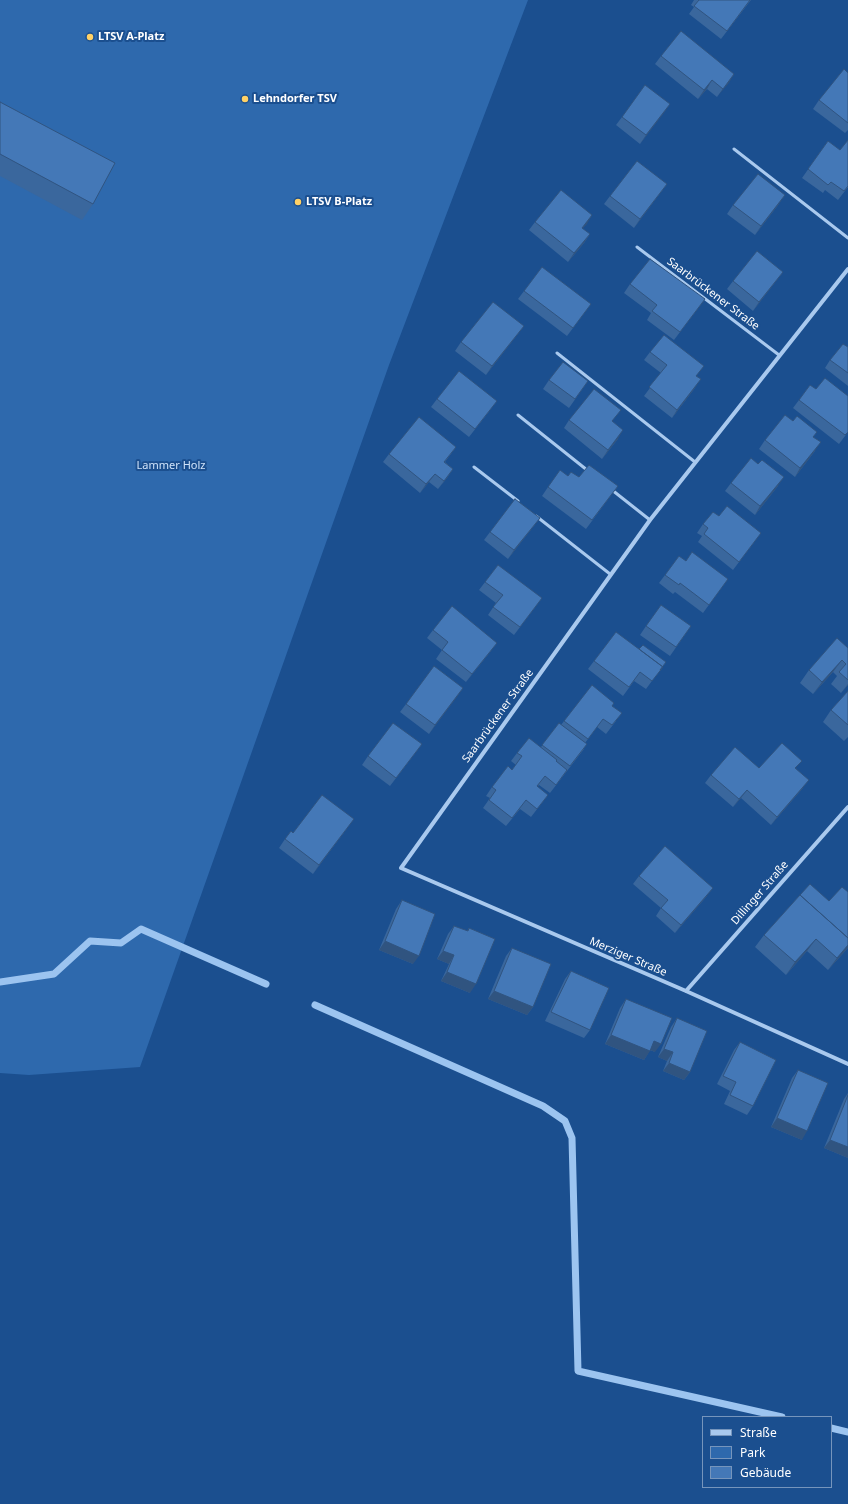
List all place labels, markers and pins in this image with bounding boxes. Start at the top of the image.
place label: LTSV A-Platz [98,30,164,44]
marker: LTSV A-Platz [85,32,95,42]
place label: Lehndorfer TSV [253,92,337,106]
marker: Lehndorfer TSV [240,94,250,104]
place label: LTSV B-Platz [306,195,372,209]
marker: LTSV B-Platz [293,197,303,207]

